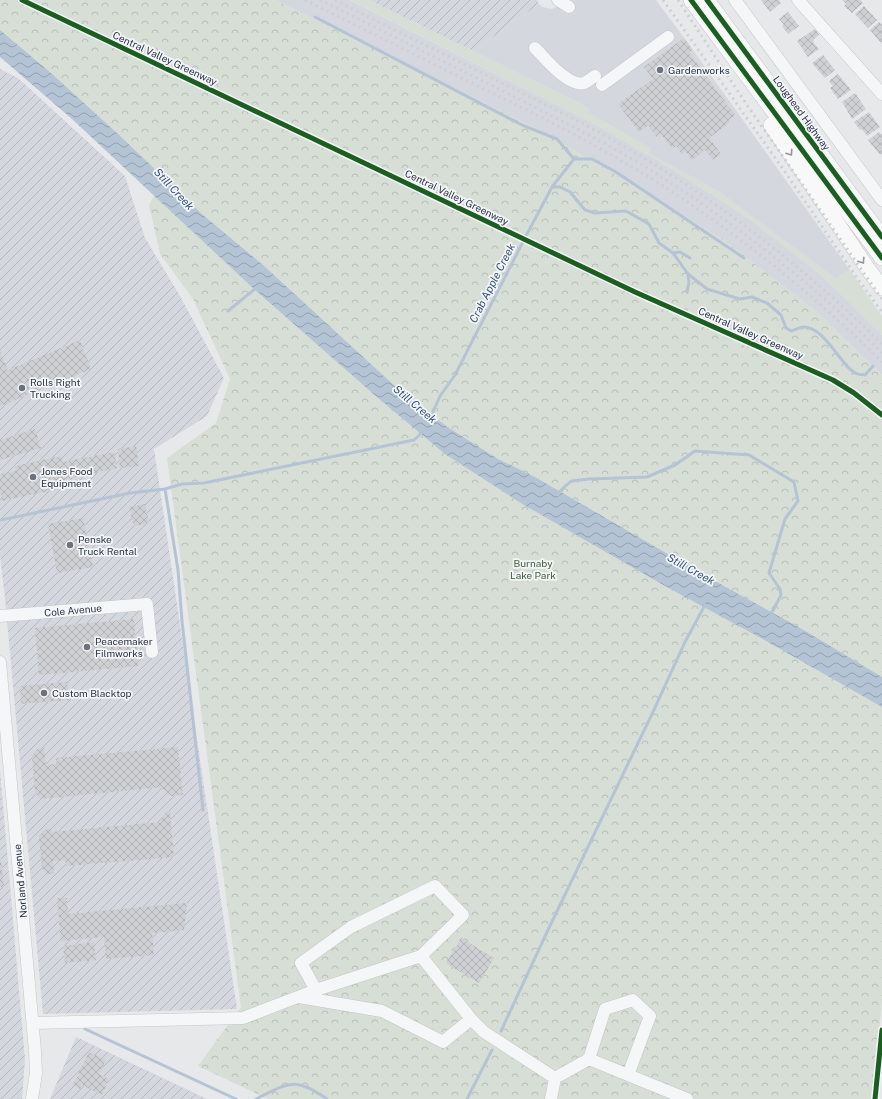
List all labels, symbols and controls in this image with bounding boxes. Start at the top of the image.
street label: Central Valley Greenway [111,29,220,88]
place label: Gardenworks [668,64,730,76]
marker: Gardenworks [655,65,665,75]
street label: Lougheed Highway [771,73,833,153]
one-way arrow [786,149,793,156]
water label: Still Creek [152,166,196,212]
street label: Central Valley Greenway [403,167,511,228]
water label: Crab Apple Creek [467,241,517,325]
one-way arrow [858,257,865,264]
street label: Central Valley Greenway [697,304,806,362]
place label: Rolls Right Trucking [30,376,80,400]
marker: Rolls Right Trucking [17,383,27,393]
water label: Still Creek [391,383,439,425]
place label: Jones Food Equipment [41,465,92,489]
marker: Jones Food Equipment [28,472,38,482]
place label: Penske Truck Rental [78,533,137,557]
marker: Penske Truck Rental [65,540,75,550]
water label: Still Creek [665,551,717,587]
park label: Burnaby Lake Park [510,557,556,581]
street label: Cole Avenue [44,601,103,618]
place label: Peacemaker Filmworks [95,635,153,659]
marker: Peacemaker Filmworks [82,642,92,652]
place label: Custom Blacktop [52,687,132,699]
marker: Custom Blacktop [39,688,49,698]
street label: Norland Avenue [11,843,29,918]

